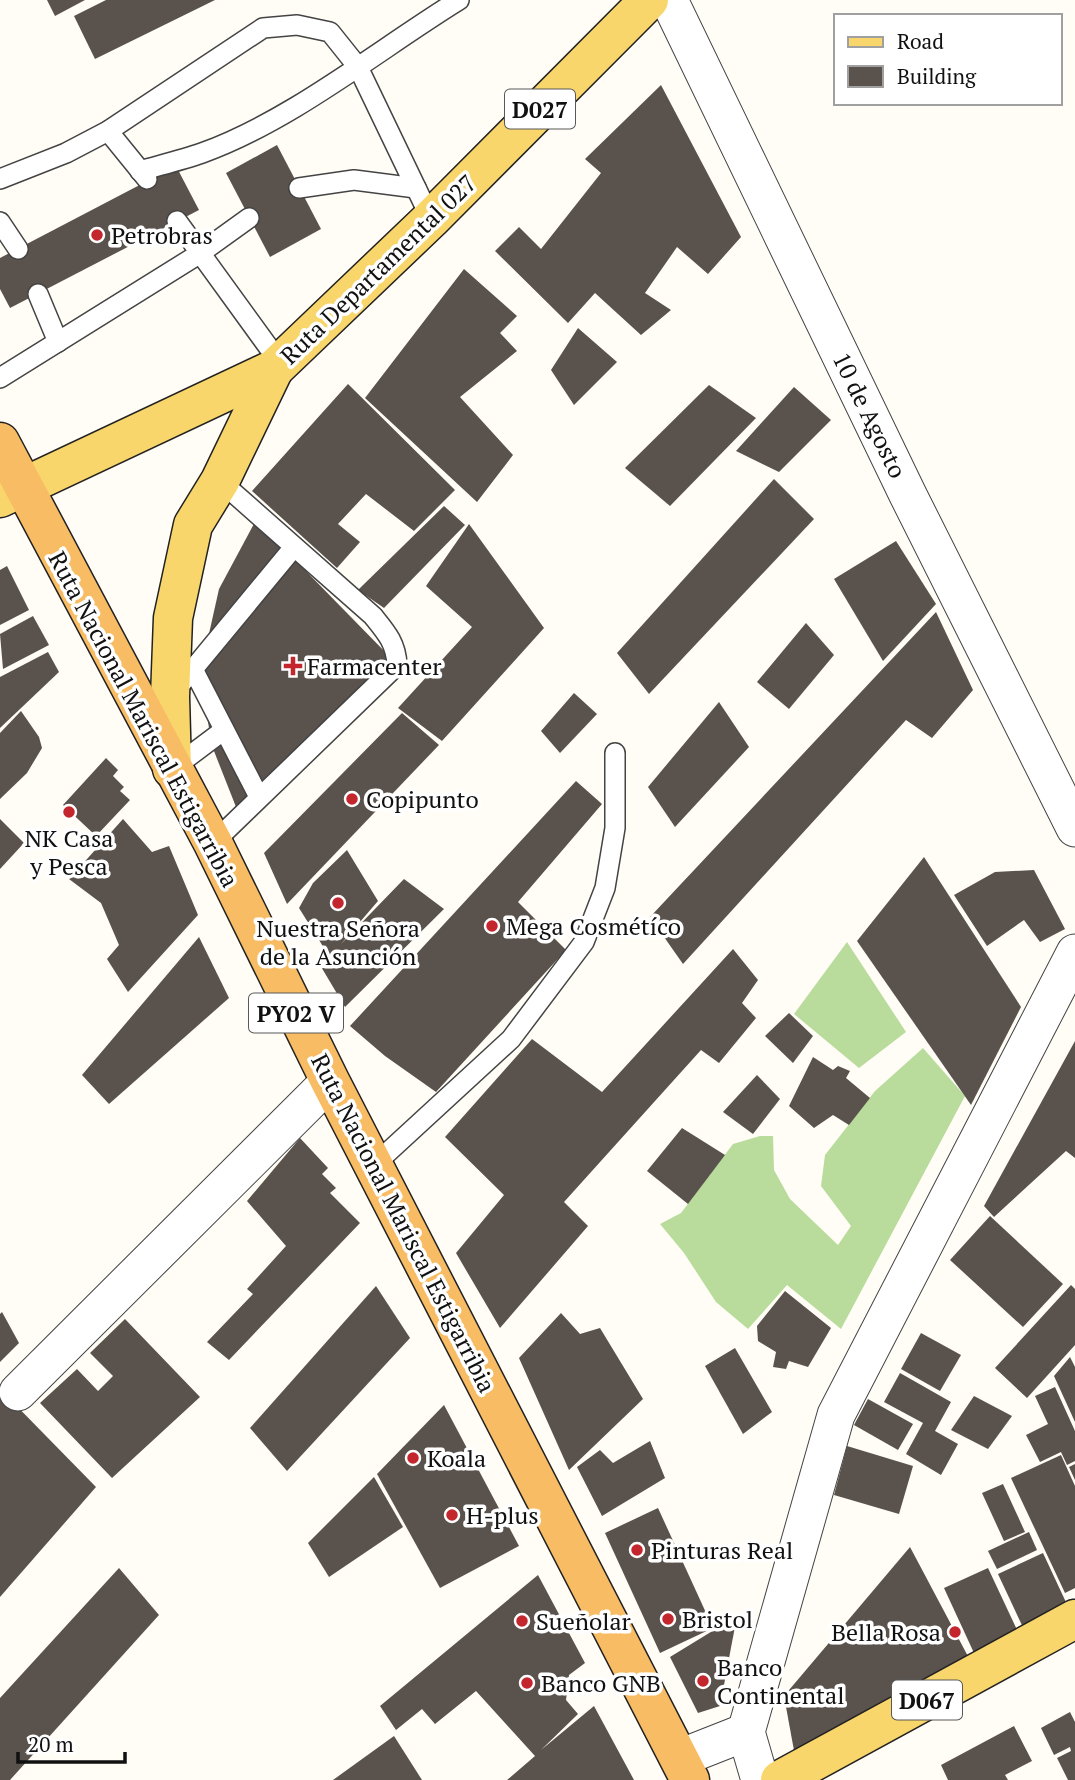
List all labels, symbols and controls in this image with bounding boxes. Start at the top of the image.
legend [834,14,1061,105]
text: Road [897,27,944,55]
text: Building [897,62,977,90]
road number: D027 [505,90,575,128]
street label: Ruta Departamental 027 [273,167,483,371]
place label: Petrobras [111,219,213,251]
marker: Petrobras [89,227,105,243]
street label: 10 de Agosto [826,347,914,483]
street label: Ruta Nacional Mariscal Estigarribia [42,545,246,893]
place label: Farmacenter [307,650,442,682]
marker: Farmacenter [285,658,301,674]
place label: Copipunto [366,783,479,815]
marker: Copipunto [344,791,360,807]
marker: NK Casa y Pesca [61,804,77,820]
place label: NK Casa y Pesca [25,822,114,882]
marker: Nuestra Señora de la Asunción [330,895,346,911]
place label: Mega Cosmétíco [506,910,681,942]
place label: Nuestra Señora de la Asunción [256,912,420,972]
marker: Mega Cosmétíco [484,918,500,934]
road number: PY02 V [249,994,343,1032]
street label: Ruta Nacional Mariscal Estigarribia [304,1048,504,1398]
place label: Koala [427,1442,486,1474]
marker: Koala [405,1450,421,1466]
place label: H-plus [466,1499,539,1531]
marker: H-plus [444,1507,460,1523]
place label: Pinturas Real [651,1534,793,1566]
marker: Pinturas Real [629,1542,645,1558]
place label: Bristol [682,1603,753,1635]
place label: Sueñolar [536,1605,632,1637]
marker: Bristol [660,1611,676,1627]
marker: Sueñolar [514,1613,530,1629]
place label: Bella Rosa [831,1616,941,1648]
marker: Bella Rosa [947,1624,963,1640]
place label: Banco Continental [717,1651,844,1711]
place label: Banco GNB [541,1667,661,1699]
marker: Banco Continental [695,1673,711,1689]
marker: Banco GNB [519,1675,535,1691]
road number: D067 [892,1680,962,1720]
scale bar [18,1720,124,1764]
text: 20 m [28,1730,74,1758]

